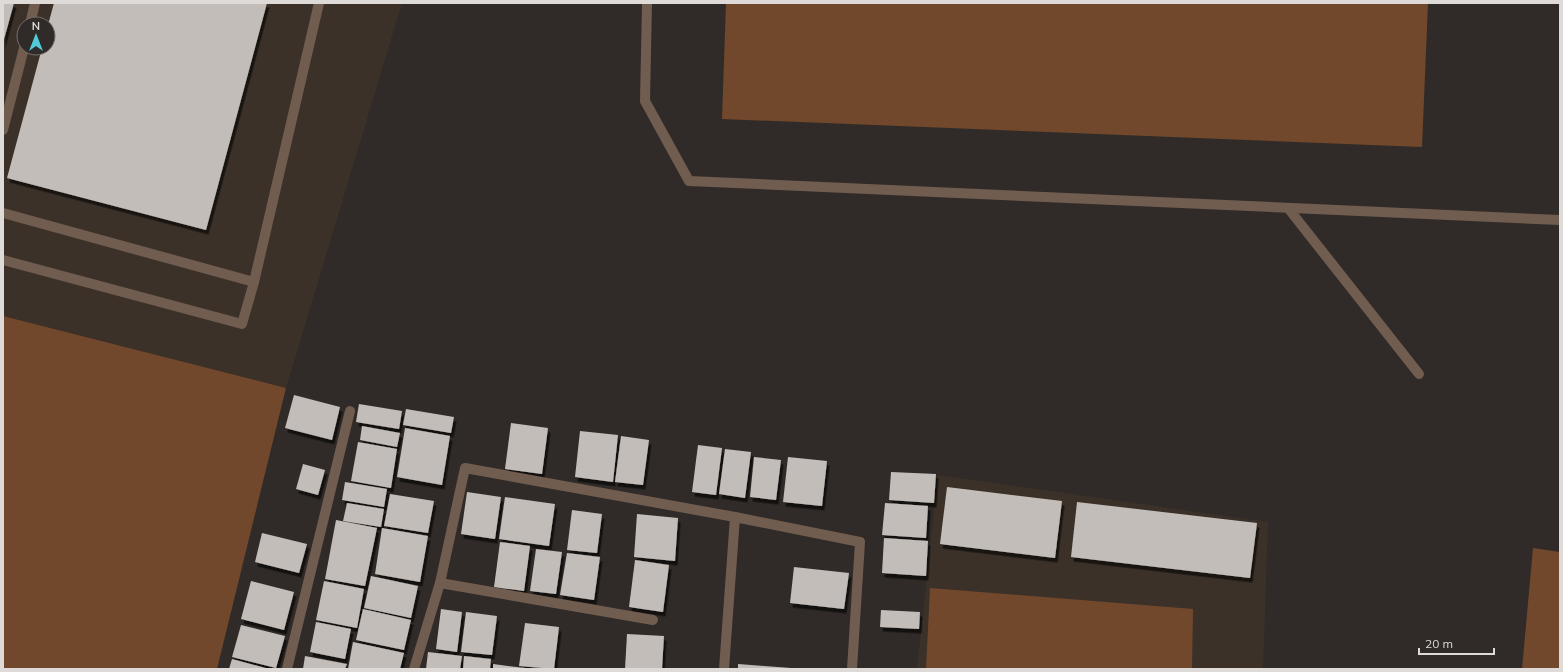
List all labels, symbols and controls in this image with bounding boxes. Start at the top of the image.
north arrow [16,16,56,56]
text: N [32,19,40,33]
scale bar [1419,630,1494,656]
text: 20 m [1425,636,1453,651]

